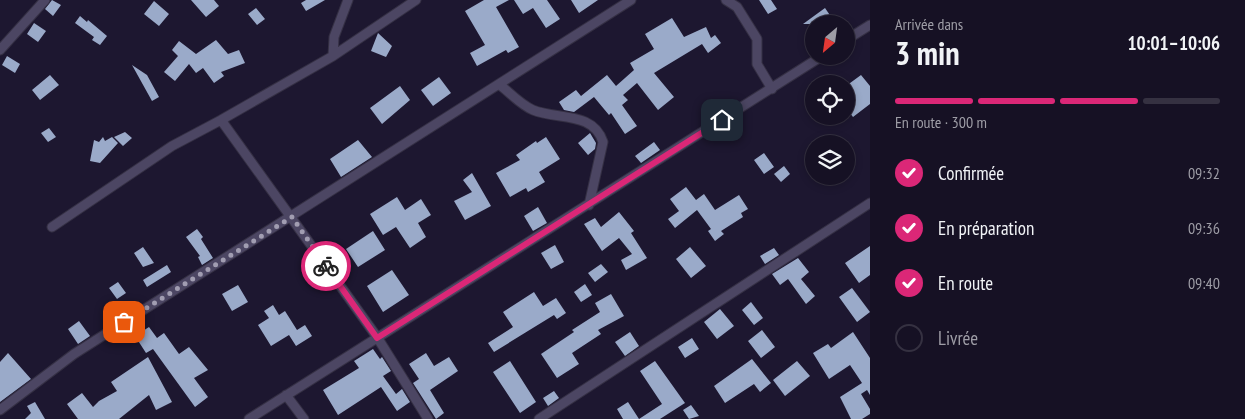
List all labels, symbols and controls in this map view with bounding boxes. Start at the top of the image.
text: Arrivée dans [895,14,963,34]
north arrow [805,15,855,65]
map controls [805,15,855,185]
text: 10:01–10:06 [1127,31,1220,55]
text: 3 min [895,32,960,74]
button: locate [805,75,855,125]
pin [701,99,743,141]
icon: home [708,106,736,134]
text: En route · 300 m [895,112,987,132]
button: layers [805,135,855,185]
icon: check [895,159,923,187]
text: Confirmée [938,161,1004,185]
text: 09:32 [1188,163,1220,183]
icon: check [895,214,923,242]
text: En préparation [938,216,1034,240]
text: 09:36 [1188,218,1220,238]
courier [301,241,351,291]
icon: bike [312,252,340,280]
icon: check [895,269,923,297]
text: En route [938,271,993,295]
text: 09:40 [1188,273,1220,293]
pin [103,301,145,343]
icon: bag [110,308,138,336]
text: Livrée [938,326,978,350]

